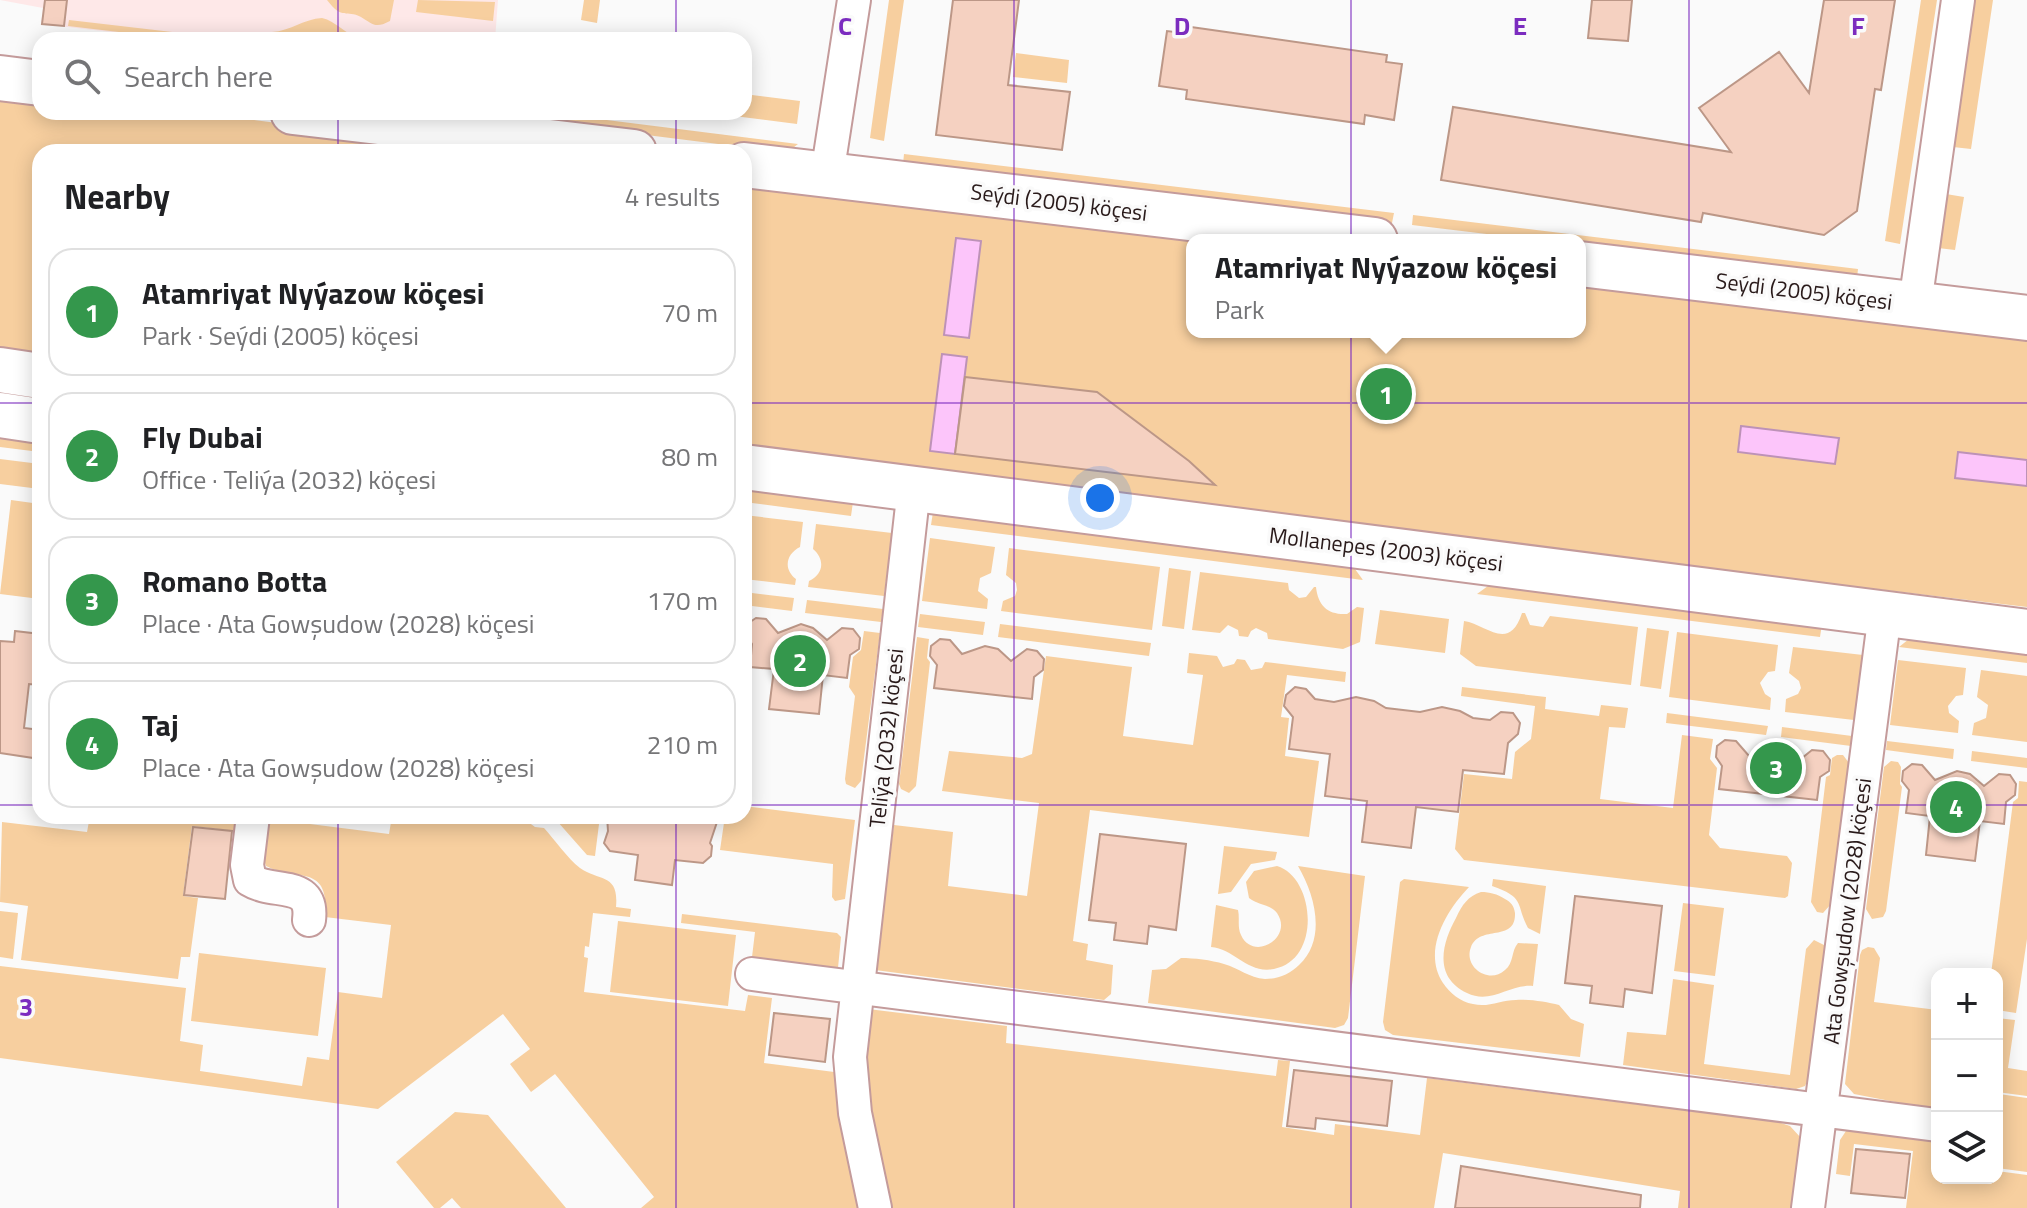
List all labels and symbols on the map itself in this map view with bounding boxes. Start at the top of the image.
text: C [838,6,852,45]
text: D [1174,6,1190,45]
text: E [1513,6,1527,45]
text: F [1851,6,1865,45]
street label: Seýdi (2005) köçesi [969,174,1149,230]
street label: Seýdi (2005) köçesi [1714,263,1894,319]
pin: 1 [1360,364,1412,424]
your location [1080,478,1120,518]
street label: Mollanepes (2003) köçesi [1267,518,1505,580]
pin: 2 [774,631,826,691]
street label: Teliýa (2032) köçesi [860,647,912,829]
pin: 3 [1750,738,1802,798]
street label: Ata Gowşudow (2028) köçesi [1814,776,1880,1046]
pin: 4 [1930,777,1982,837]
text: 3 [19,987,33,1026]

